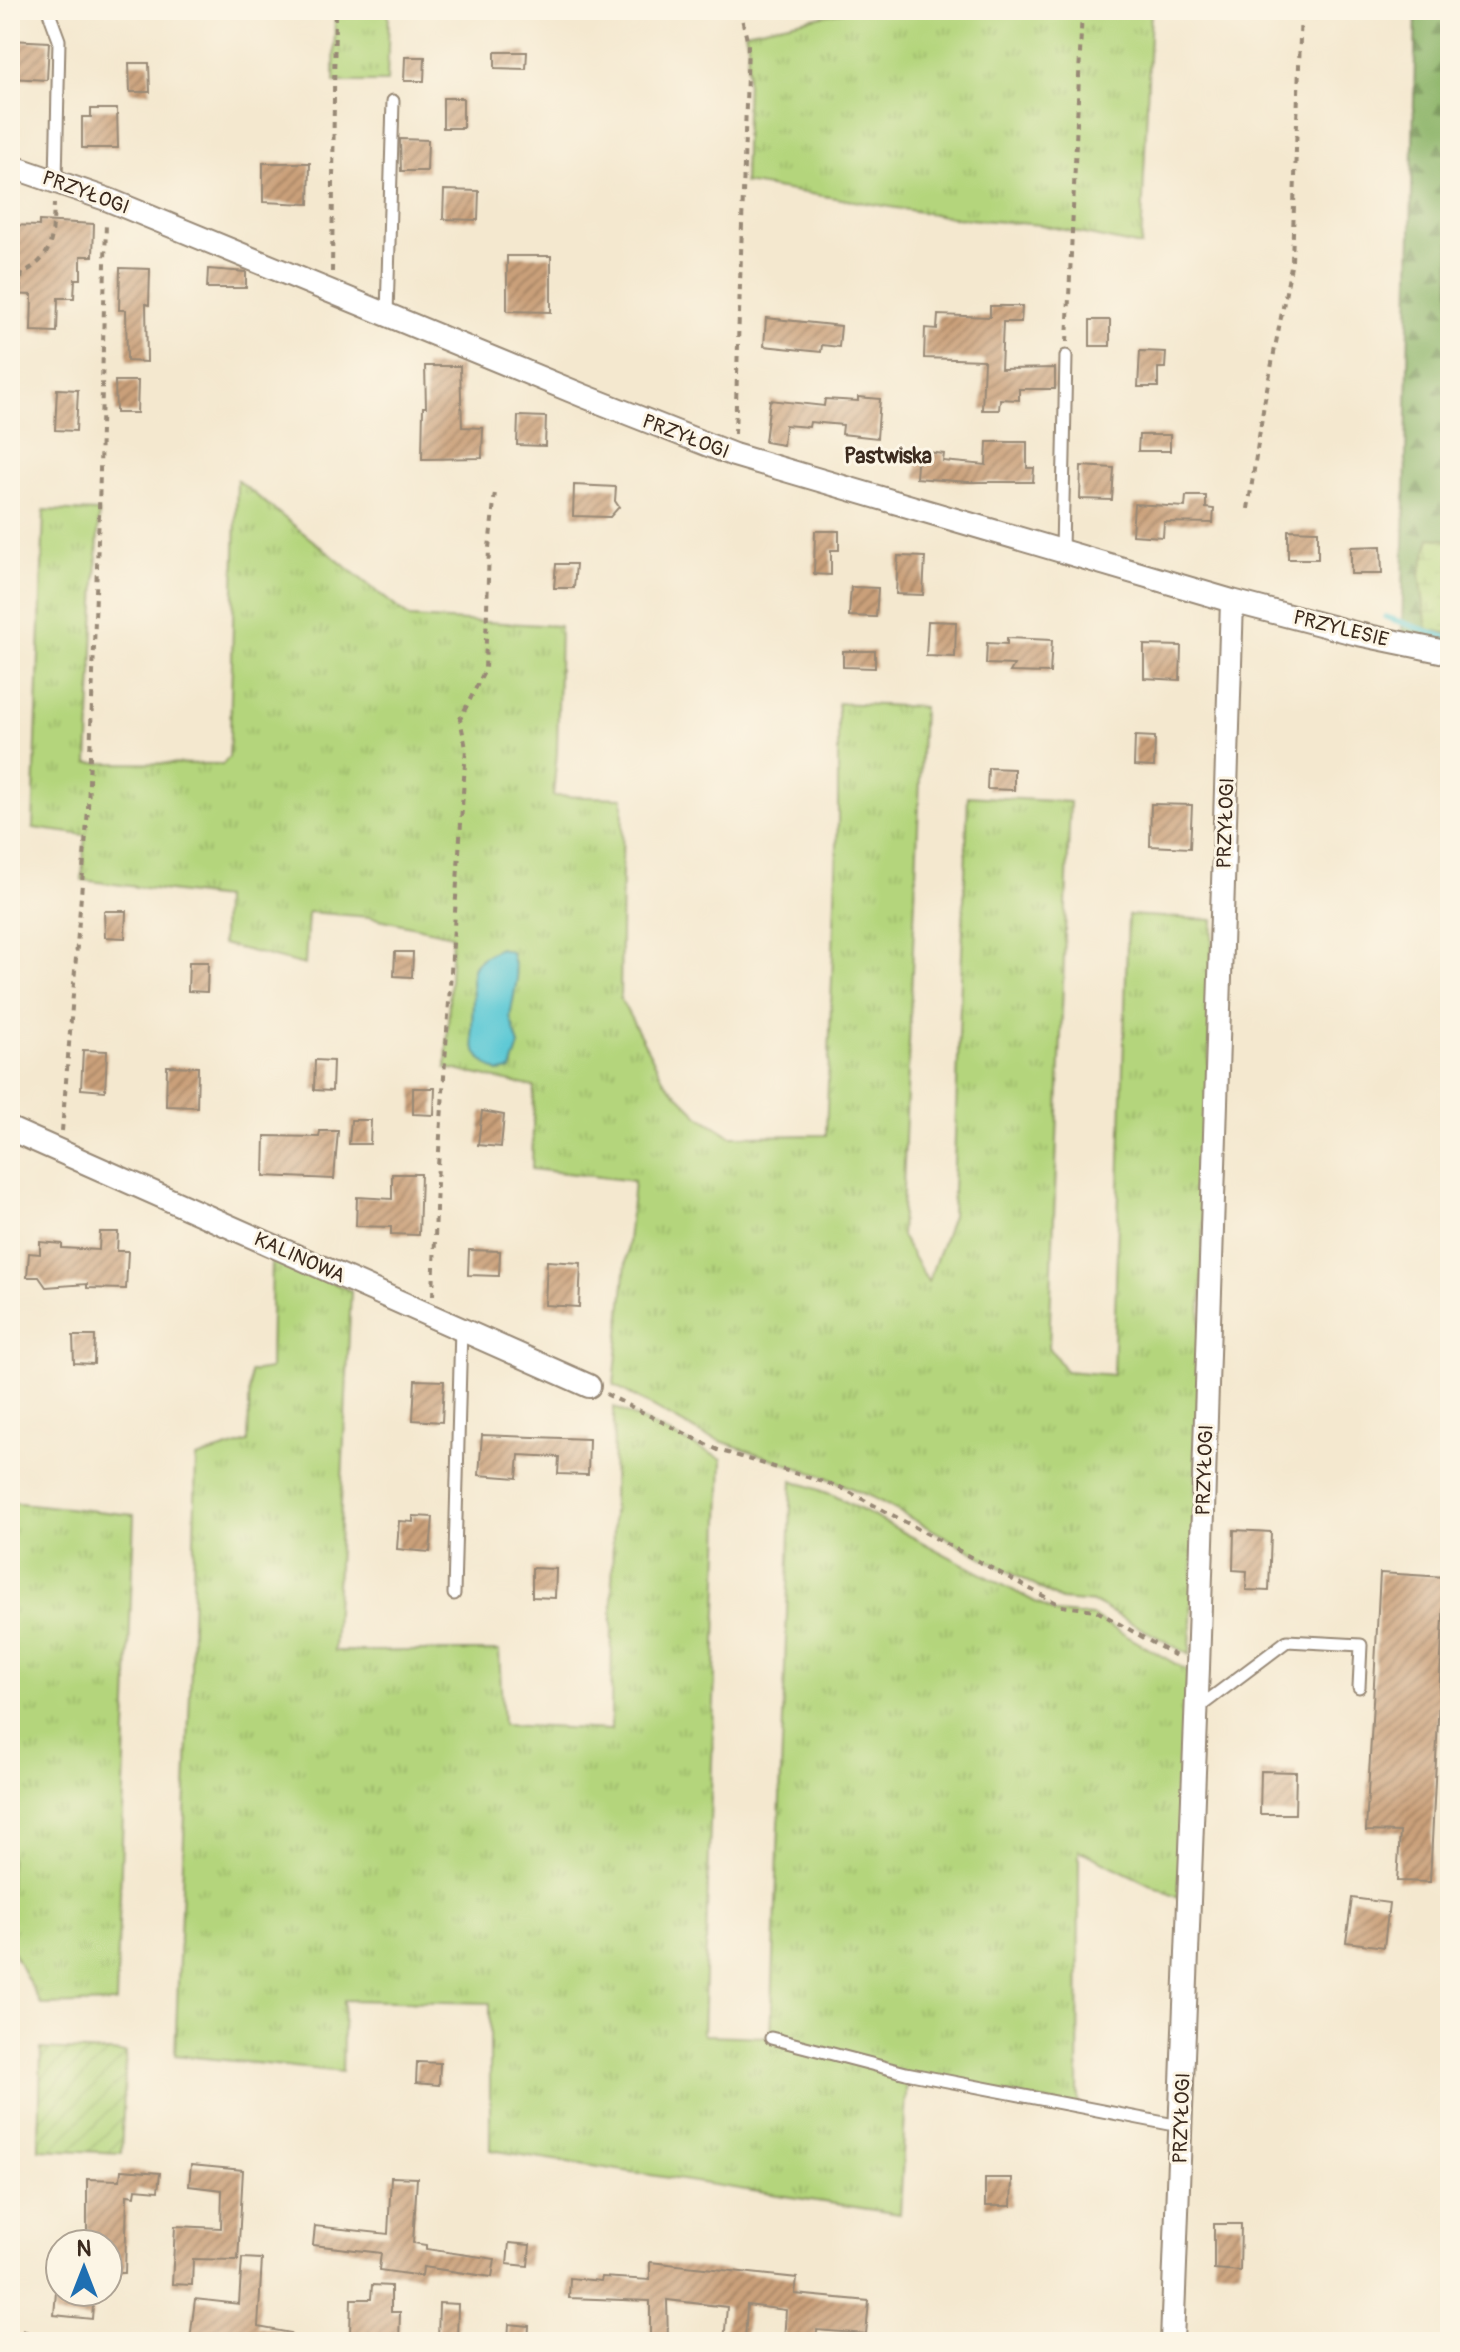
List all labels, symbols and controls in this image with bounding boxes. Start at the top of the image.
street label: PRZYŁOGI [39,165,133,220]
street label: PRZYŁOGI [639,409,733,464]
district label: Pastwiska [844,442,932,470]
street label: PRZYLESIE [1291,605,1391,652]
street label: PRZYŁOGI [1211,777,1240,869]
street label: KALINOWA [250,1226,349,1289]
street label: PRZYŁOGI [1190,1424,1219,1516]
street label: PRZYŁOGI [1167,2072,1196,2164]
north arrow [44,2228,124,2308]
text: N [77,2235,92,2263]

